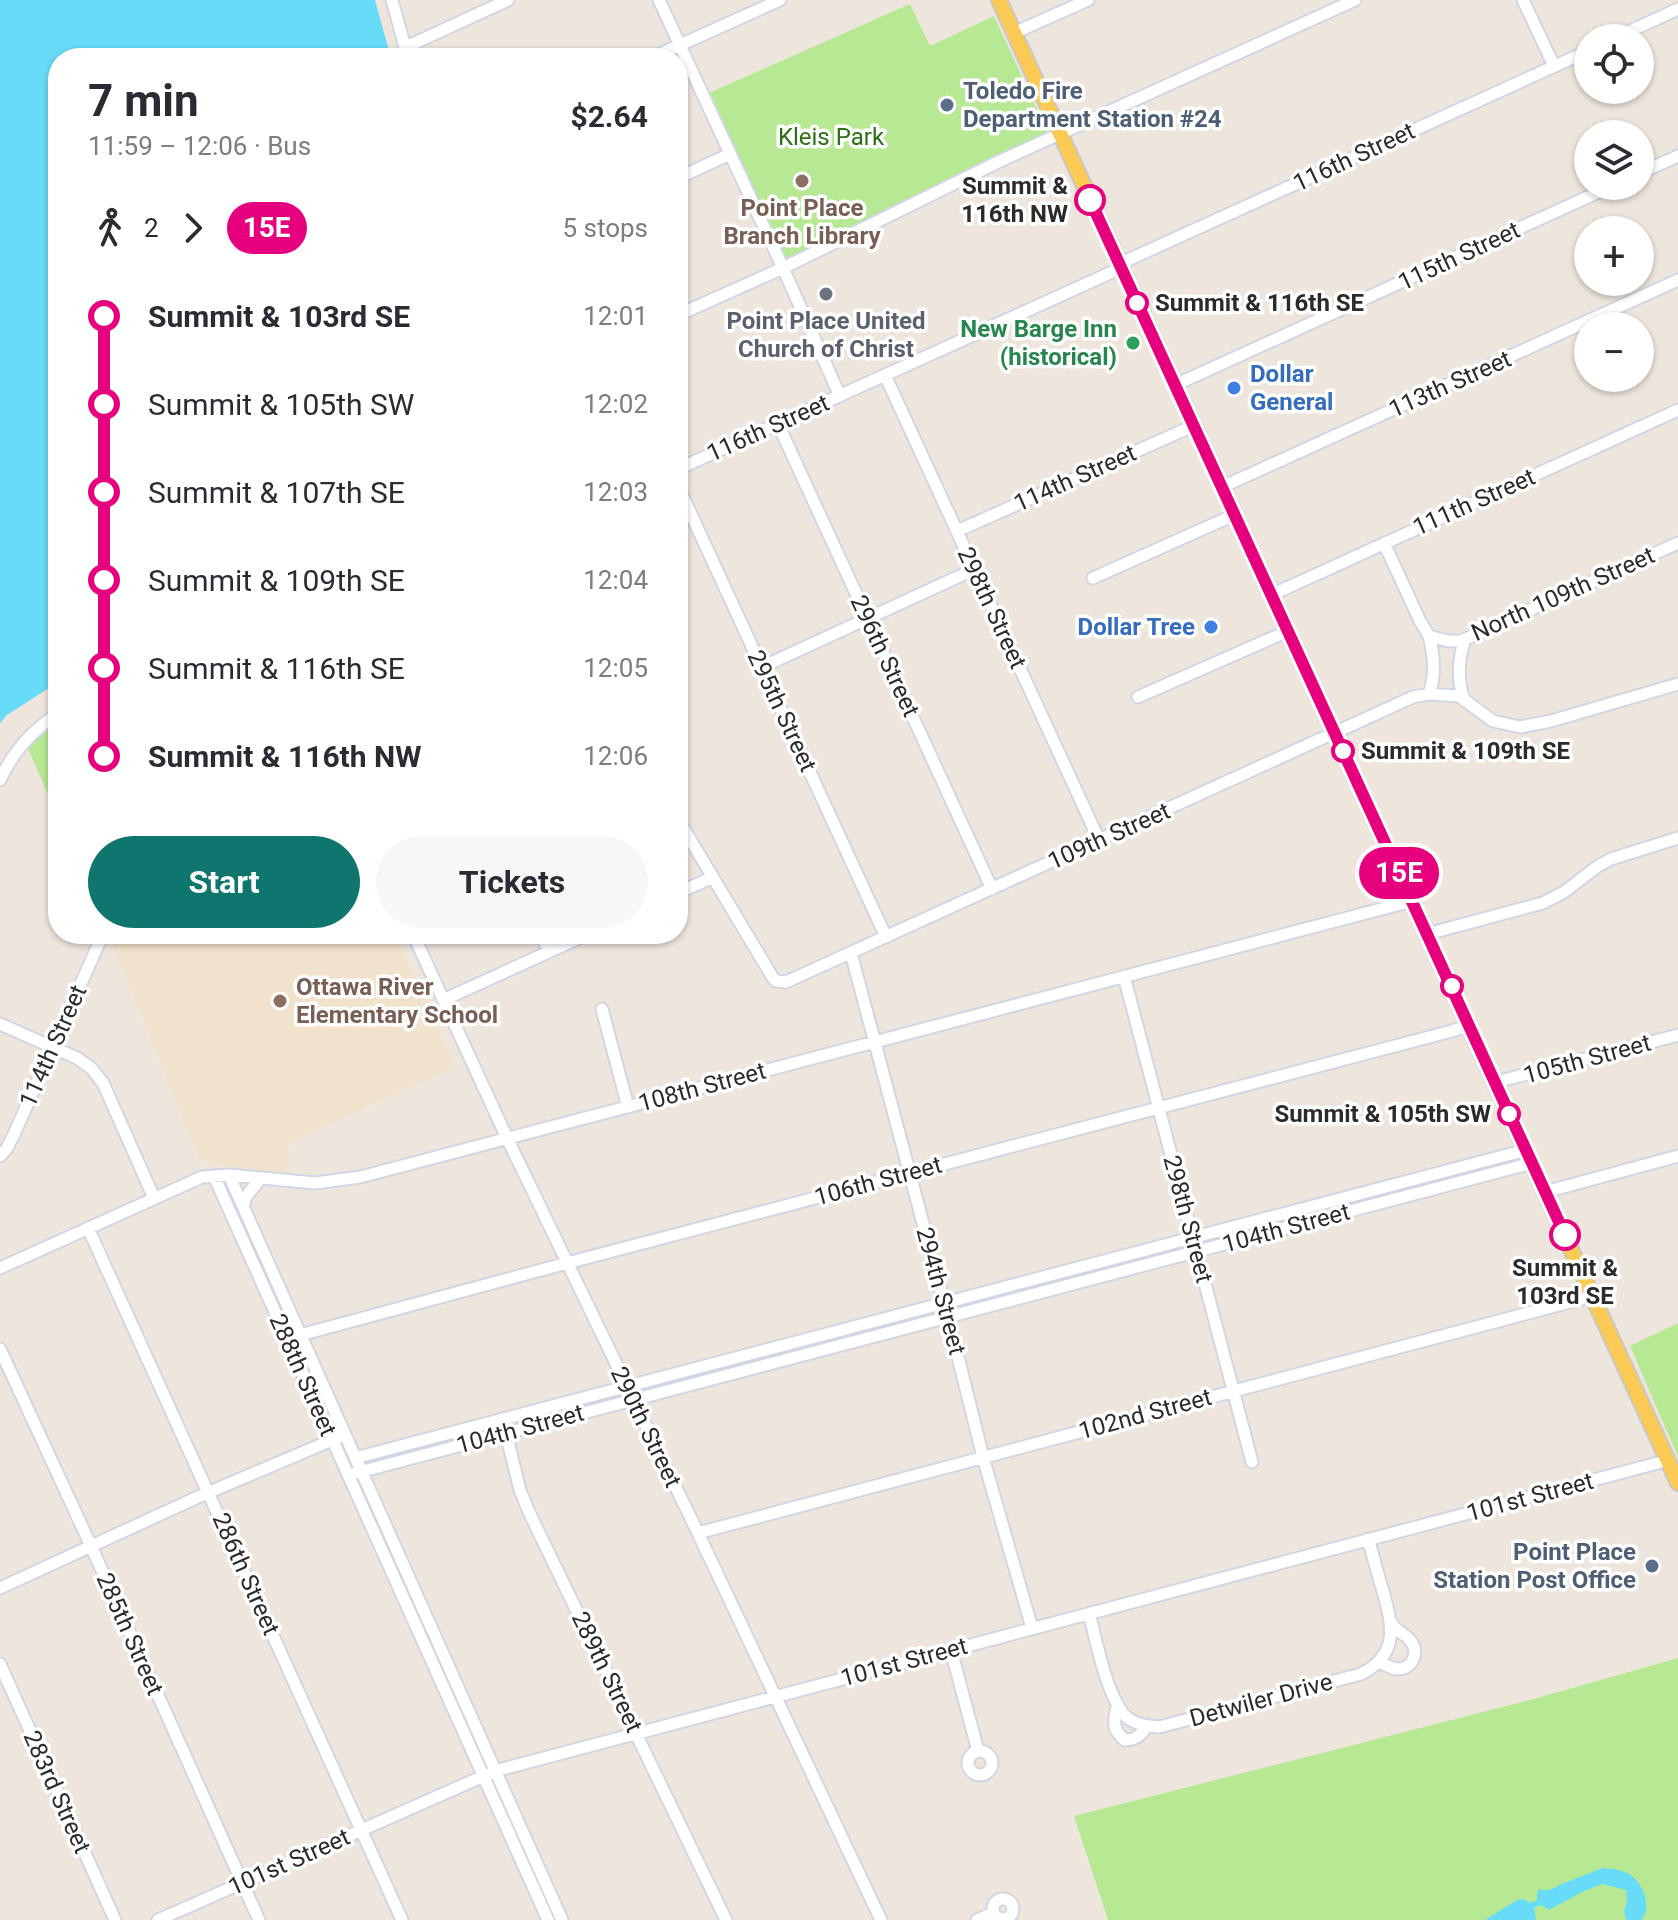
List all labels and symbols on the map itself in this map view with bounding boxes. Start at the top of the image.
place label: Toledo Fire Department Station #24 [963,77,1222,133]
marker: Toledo Fire Department Station #24 [938,96,956,114]
street label: 116th Street [1289,117,1419,197]
park label: Kleis Park [778,123,885,151]
marker: Point Place Branch Library [793,172,811,190]
place label: Summit & 116th NW [961,172,1068,228]
marker: Summit & 116th NW [1075,185,1105,215]
place label: Point Place Branch Library [723,194,881,250]
street label: 115th Street [1394,216,1524,296]
marker: Point Place United Church of Christ [817,285,835,303]
place label: Summit & 116th SE [1155,289,1364,317]
marker: Summit & 116th SE [1126,292,1148,314]
place label: Point Place United Church of Christ [726,307,926,363]
place label: New Barge Inn (historical) [960,315,1117,371]
marker: New Barge Inn (historical) [1124,334,1142,352]
street label: 113th Street [1385,345,1516,423]
place label: Dollar General [1250,360,1333,416]
marker: Dollar General [1225,379,1243,397]
street label: 116th Street [703,389,834,467]
street label: 114th Street [1010,439,1141,517]
street label: 111th Street [1409,463,1540,541]
street label: North 109th Street [1467,541,1659,647]
street label: 298th Street [952,543,1032,673]
street label: 296th Street [845,591,925,721]
place label: Dollar Tree [1078,613,1195,641]
marker: Dollar Tree [1202,618,1220,636]
street label: 295th Street [742,646,822,776]
place label: Summit & 109th SE [1361,737,1570,765]
marker: Summit & 109th SE [1332,740,1354,762]
street label: 109th Street [1044,797,1175,875]
line badge: 15E [1353,847,1445,899]
place label: Ottawa River Elementary School [296,973,498,1029]
unlabelled marker [1441,975,1463,997]
street label: 114th Street [14,980,92,1111]
marker: Ottawa River Elementary School [271,992,289,1010]
street label: 105th Street [1520,1029,1654,1089]
street label: 108th Street [635,1057,769,1117]
place label: Summit & 105th SW [1274,1100,1491,1128]
marker: Summit & 105th SW [1498,1103,1520,1125]
street label: 106th Street [811,1151,945,1211]
street label: 298th Street [1158,1152,1218,1286]
street label: 104th Street [1219,1198,1353,1258]
marker: Summit & 103rd SE [1550,1220,1580,1250]
street label: 294th Street [911,1224,971,1358]
place label: Summit & 103rd SE [1512,1254,1618,1310]
street label: 288th Street [264,1310,342,1441]
street label: 290th Street [605,1362,687,1492]
street label: 102nd Street [1075,1383,1215,1445]
street label: 104th Street [453,1399,587,1459]
street label: 101st Street [1464,1467,1597,1527]
street label: 286th Street [207,1509,285,1640]
place label: Point Place Station Post Office [1433,1538,1636,1594]
marker: Point Place Station Post Office [1643,1557,1661,1575]
street label: 285th Street [91,1569,169,1700]
street label: 289th Street [566,1607,648,1737]
street label: 101st Street [838,1632,971,1692]
street label: Detwiler Drive [1186,1667,1336,1733]
street label: 283rd Street [18,1726,97,1858]
street label: 101st Street [224,1823,354,1901]

